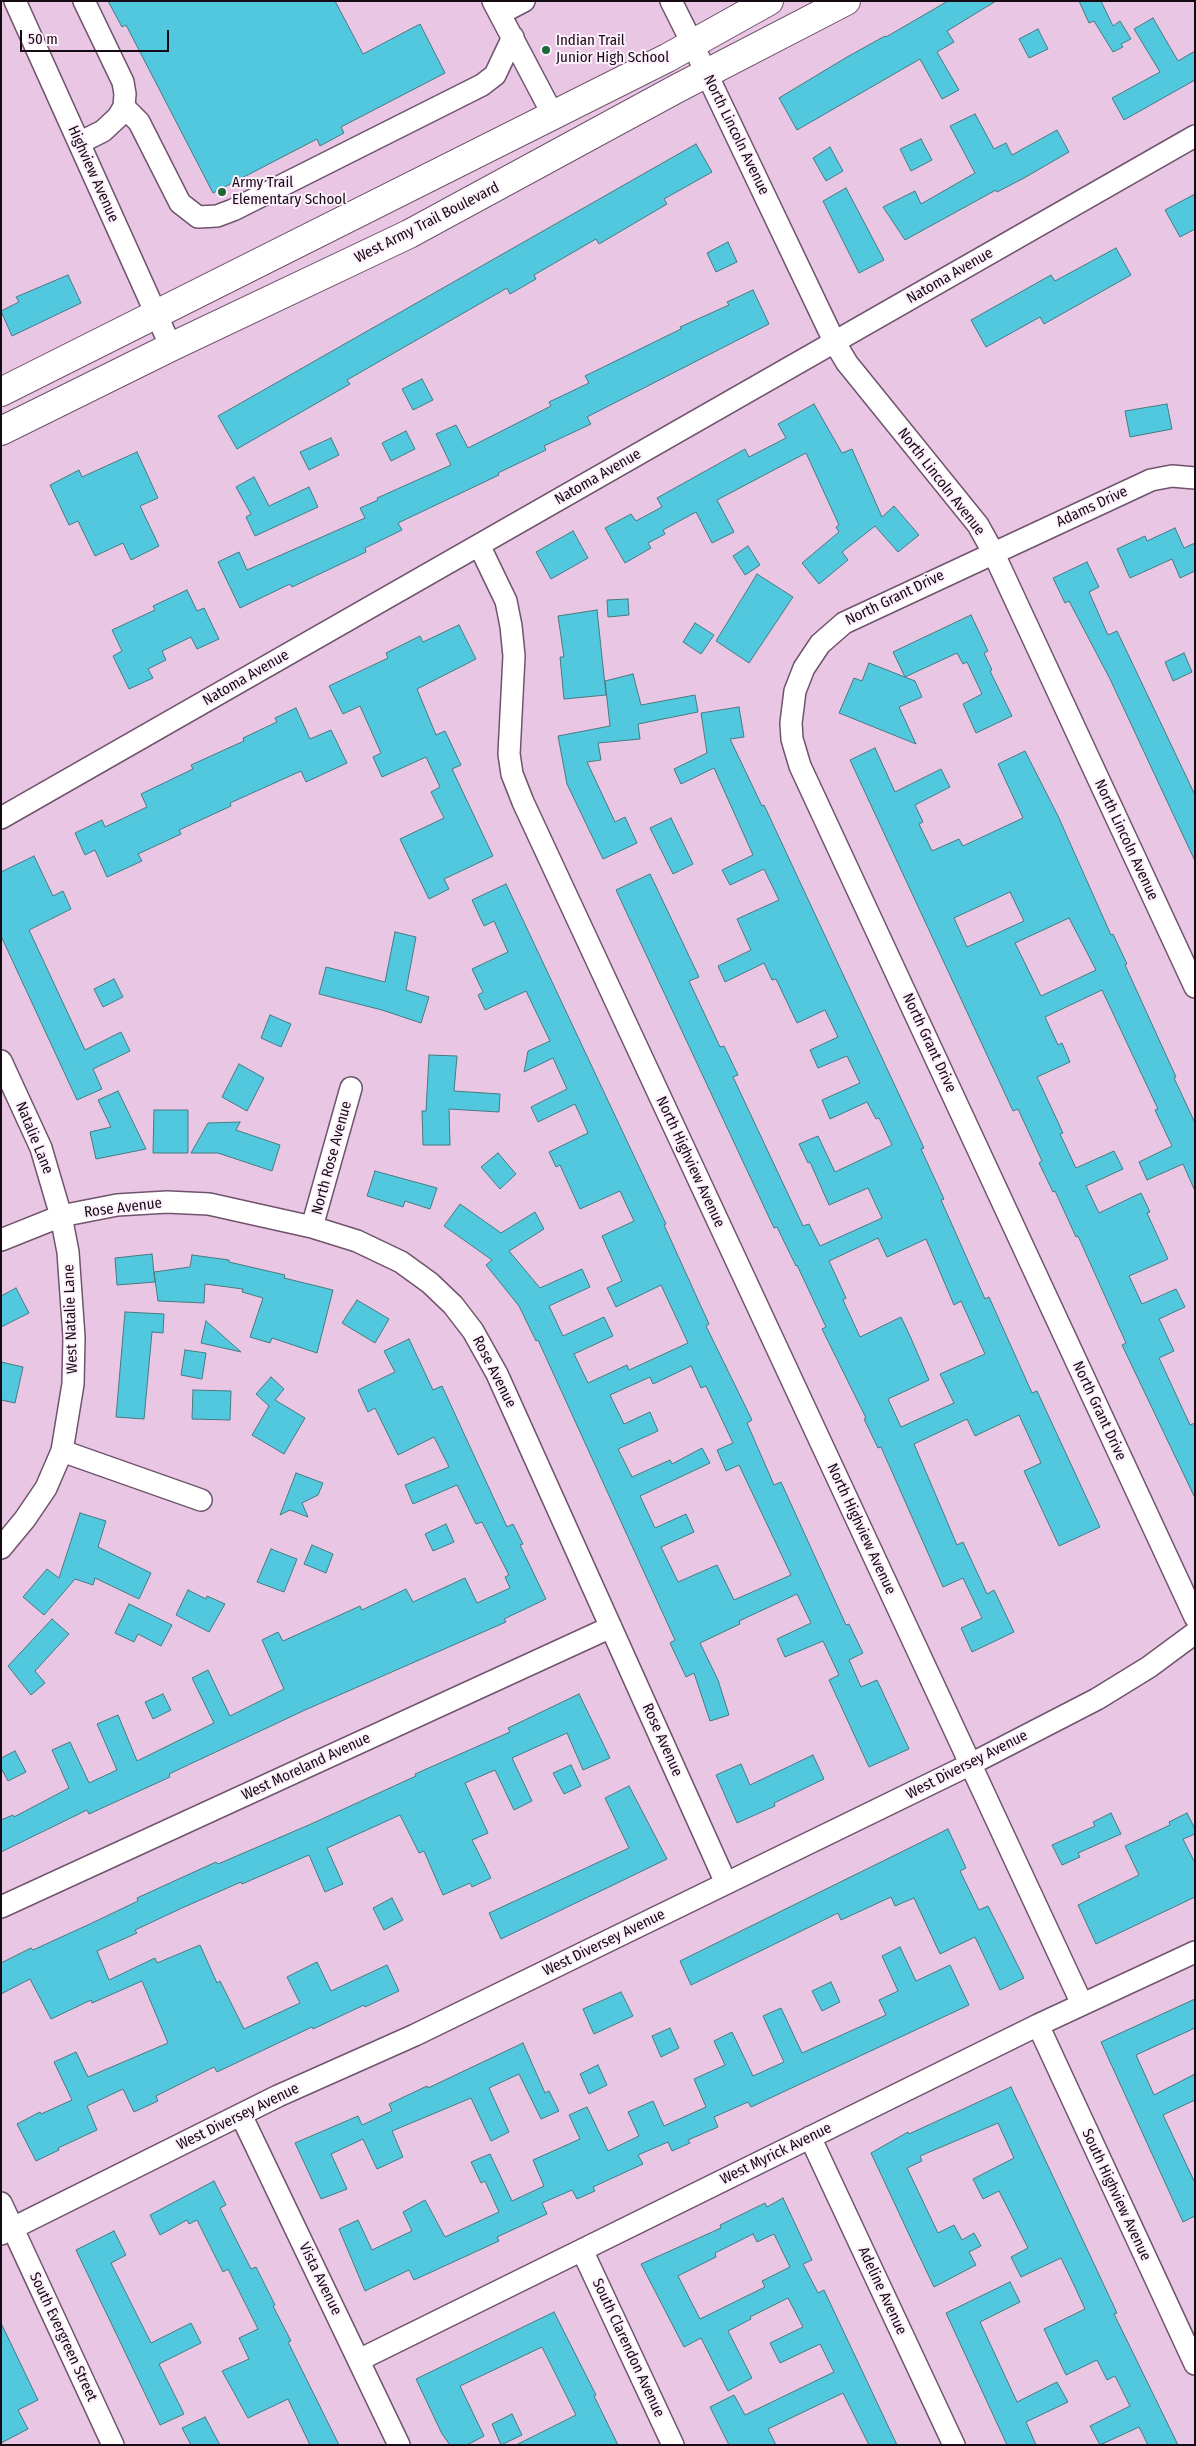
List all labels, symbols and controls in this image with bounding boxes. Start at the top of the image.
scale bar [22,20,171,52]
text: 50 m [28,30,58,48]
place label: Indian Trail Junior High School [556,32,669,67]
marker: Indian Trail Junior High School [540,44,552,56]
street label: North Lincoln Avenue [699,72,773,198]
street label: Highview Avenue [64,123,122,225]
place label: Army Trail Elementary School [232,174,346,209]
street label: West Army Trail Boulevard [352,179,502,267]
marker: Army Trail Elementary School [216,186,228,198]
street label: Natoma Avenue [904,244,996,308]
street label: North Lincoln Avenue [893,425,989,539]
street label: Natoma Avenue [552,445,644,509]
street label: Adams Drive [1054,483,1130,531]
street label: North Grant Drive [843,566,947,630]
street label: Natoma Avenue [200,646,292,710]
street label: North Lincoln Avenue [1090,777,1162,903]
street label: North Grant Drive [898,991,960,1095]
street label: North Highview Avenue [652,1094,728,1230]
street label: Natalie Lane [11,1099,57,1177]
street label: North Rose Avenue [308,1099,356,1217]
street label: Rose Avenue [83,1194,163,1222]
street label: West Natalie Lane [60,1264,82,1374]
street label: Rose Avenue [468,1333,520,1411]
street label: North Grant Drive [1068,1359,1130,1463]
street label: North Highview Avenue [823,1461,899,1597]
street label: Rose Avenue [638,1701,686,1779]
street label: West Diversey Avenue [903,1727,1031,1803]
street label: West Moreland Avenue [239,1729,373,1805]
street label: West Diversey Avenue [540,1906,668,1980]
street label: West Diversey Avenue [174,2080,302,2154]
street label: West Myrick Avenue [717,2119,835,2189]
street label: South Highview Avenue [1078,2126,1154,2264]
street label: Vista Avenue [295,2240,345,2318]
street label: Adeline Avenue [854,2244,910,2338]
street label: South Evergreen Street [25,2270,101,2404]
street label: South Clarendon Avenue [588,2276,668,2420]

